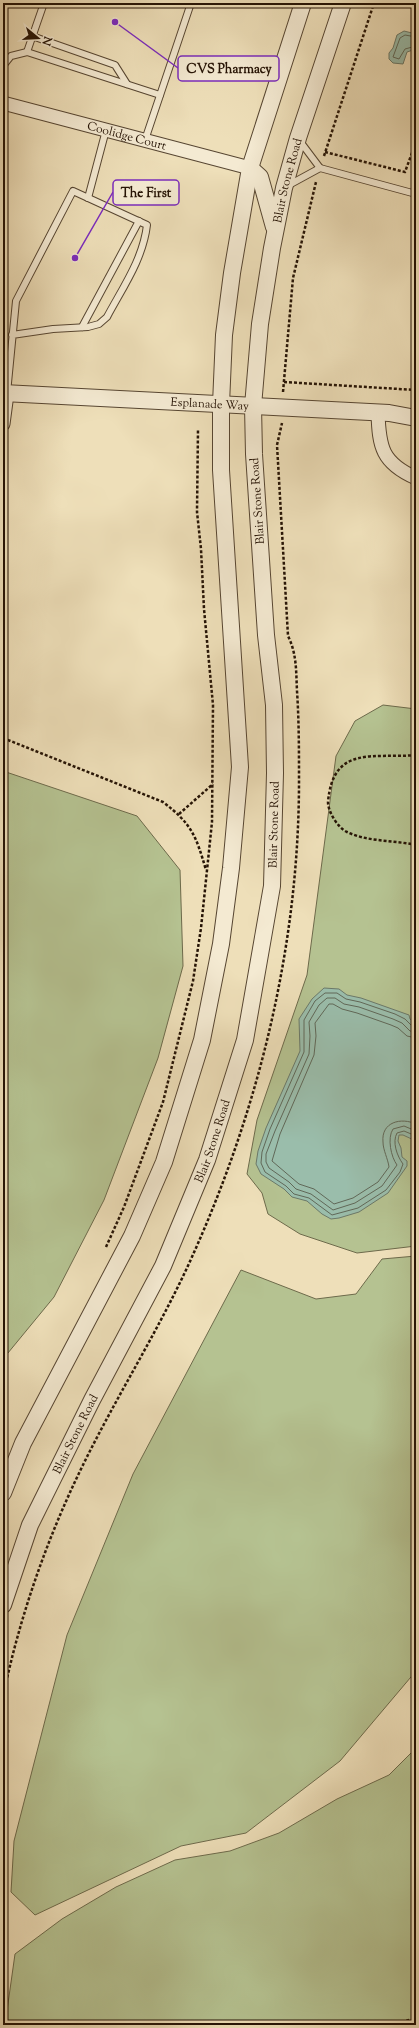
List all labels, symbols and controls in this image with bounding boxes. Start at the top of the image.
north arrow [18,18,58,58]
text: N [38,33,56,48]
callout: CVS Pharmacy [178,56,279,81]
text: CVS Pharmacy [186,61,272,79]
street label: Coolidge Court [85,117,168,156]
street label: Blair Stone Road [269,136,308,225]
callout: The First [113,180,179,205]
text: The First [121,185,172,203]
street label: Esplanade Way [170,394,249,416]
street label: Blair Stone Road [246,457,270,545]
street label: Blair Stone Road [264,781,285,868]
street label: Blair Stone Road [190,1097,236,1186]
street label: Blair Stone Road [49,1391,103,1477]

